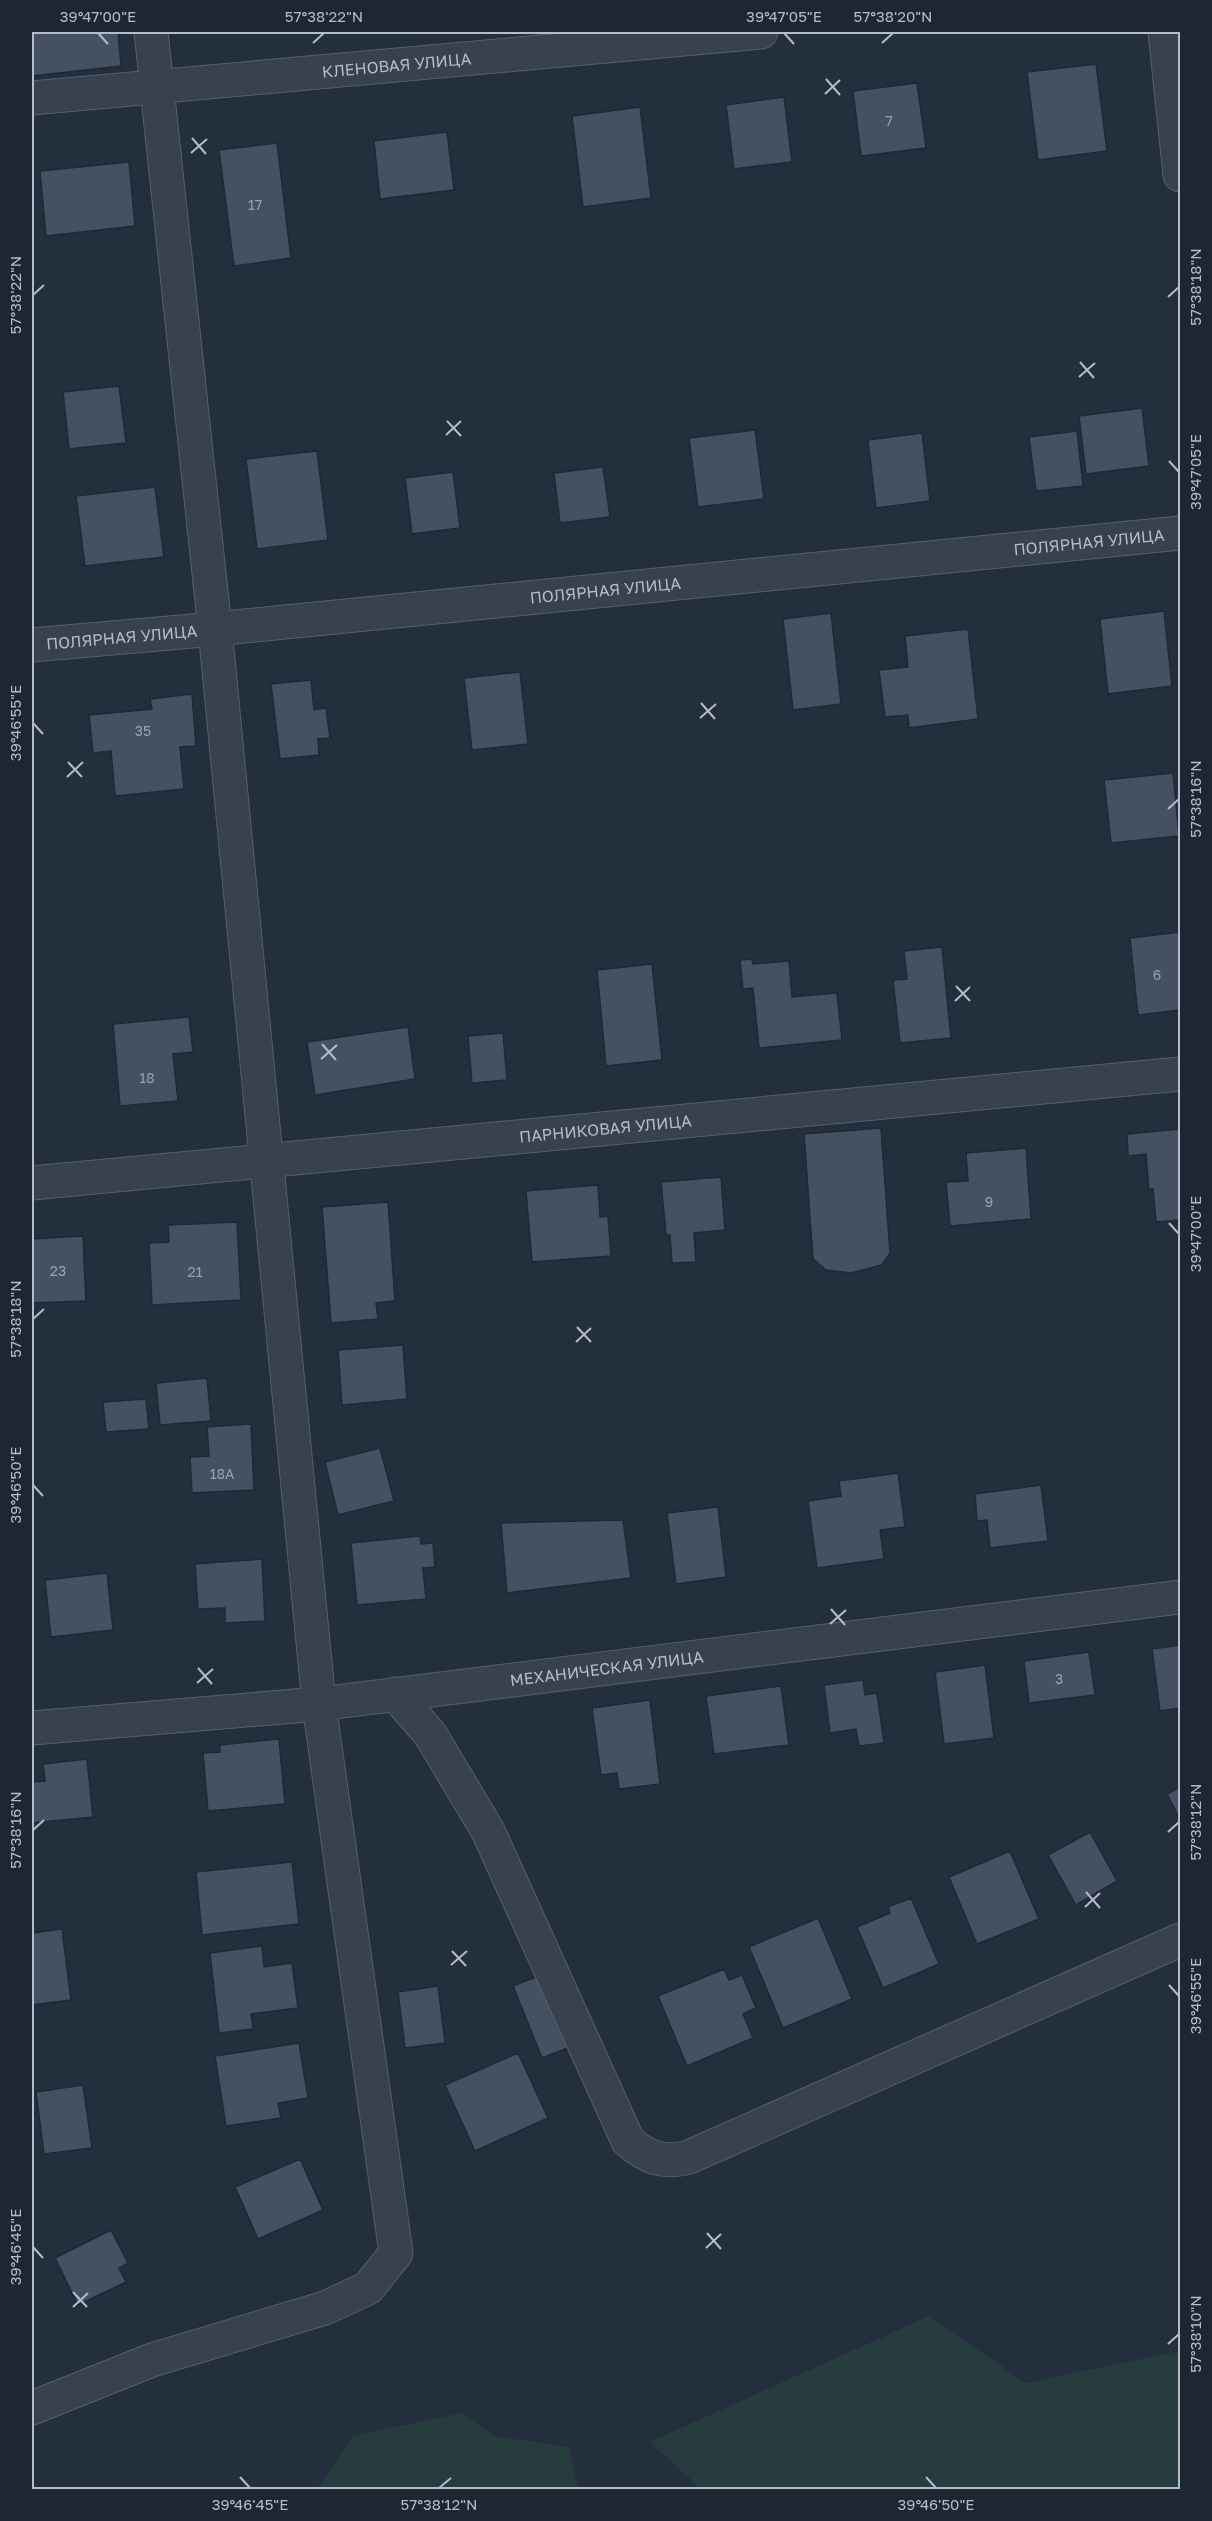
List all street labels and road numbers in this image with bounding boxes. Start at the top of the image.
street label: КЛЕНОВАЯ УЛИЦА [321,48,472,82]
street label: ПОЛЯРНАЯ УЛИЦА [1013,525,1166,560]
street label: ПОЛЯРНАЯ УЛИЦА [529,573,682,608]
street label: ПОЛЯРНАЯ УЛИЦА [45,621,198,654]
street label: ПАРНИКОВАЯ УЛИЦА [518,1110,693,1147]
street label: МЕХАНИЧЕСКАЯ УЛИЦА [509,1646,705,1690]

